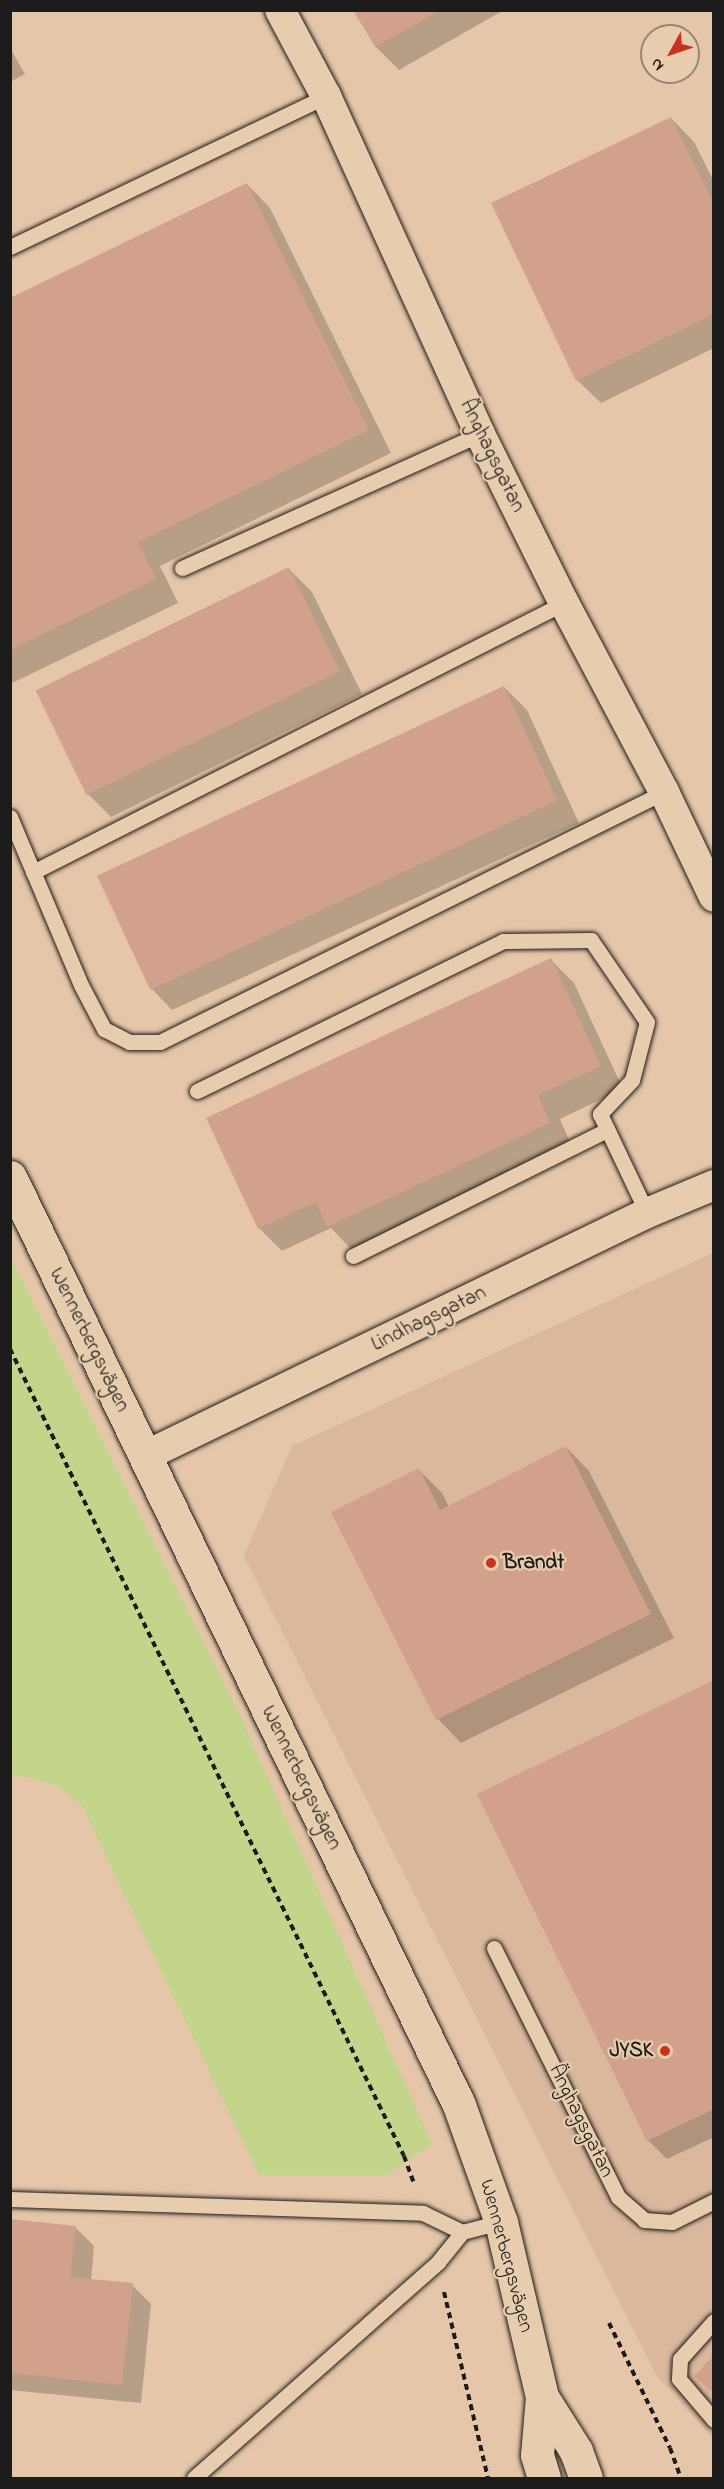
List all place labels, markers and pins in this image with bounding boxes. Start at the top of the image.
place label: Brandt [503,1550,564,1576]
marker: Brandt [484,1556,498,1570]
place label: JYSK [609,2038,653,2064]
marker: JYSK [658,2044,672,2058]

